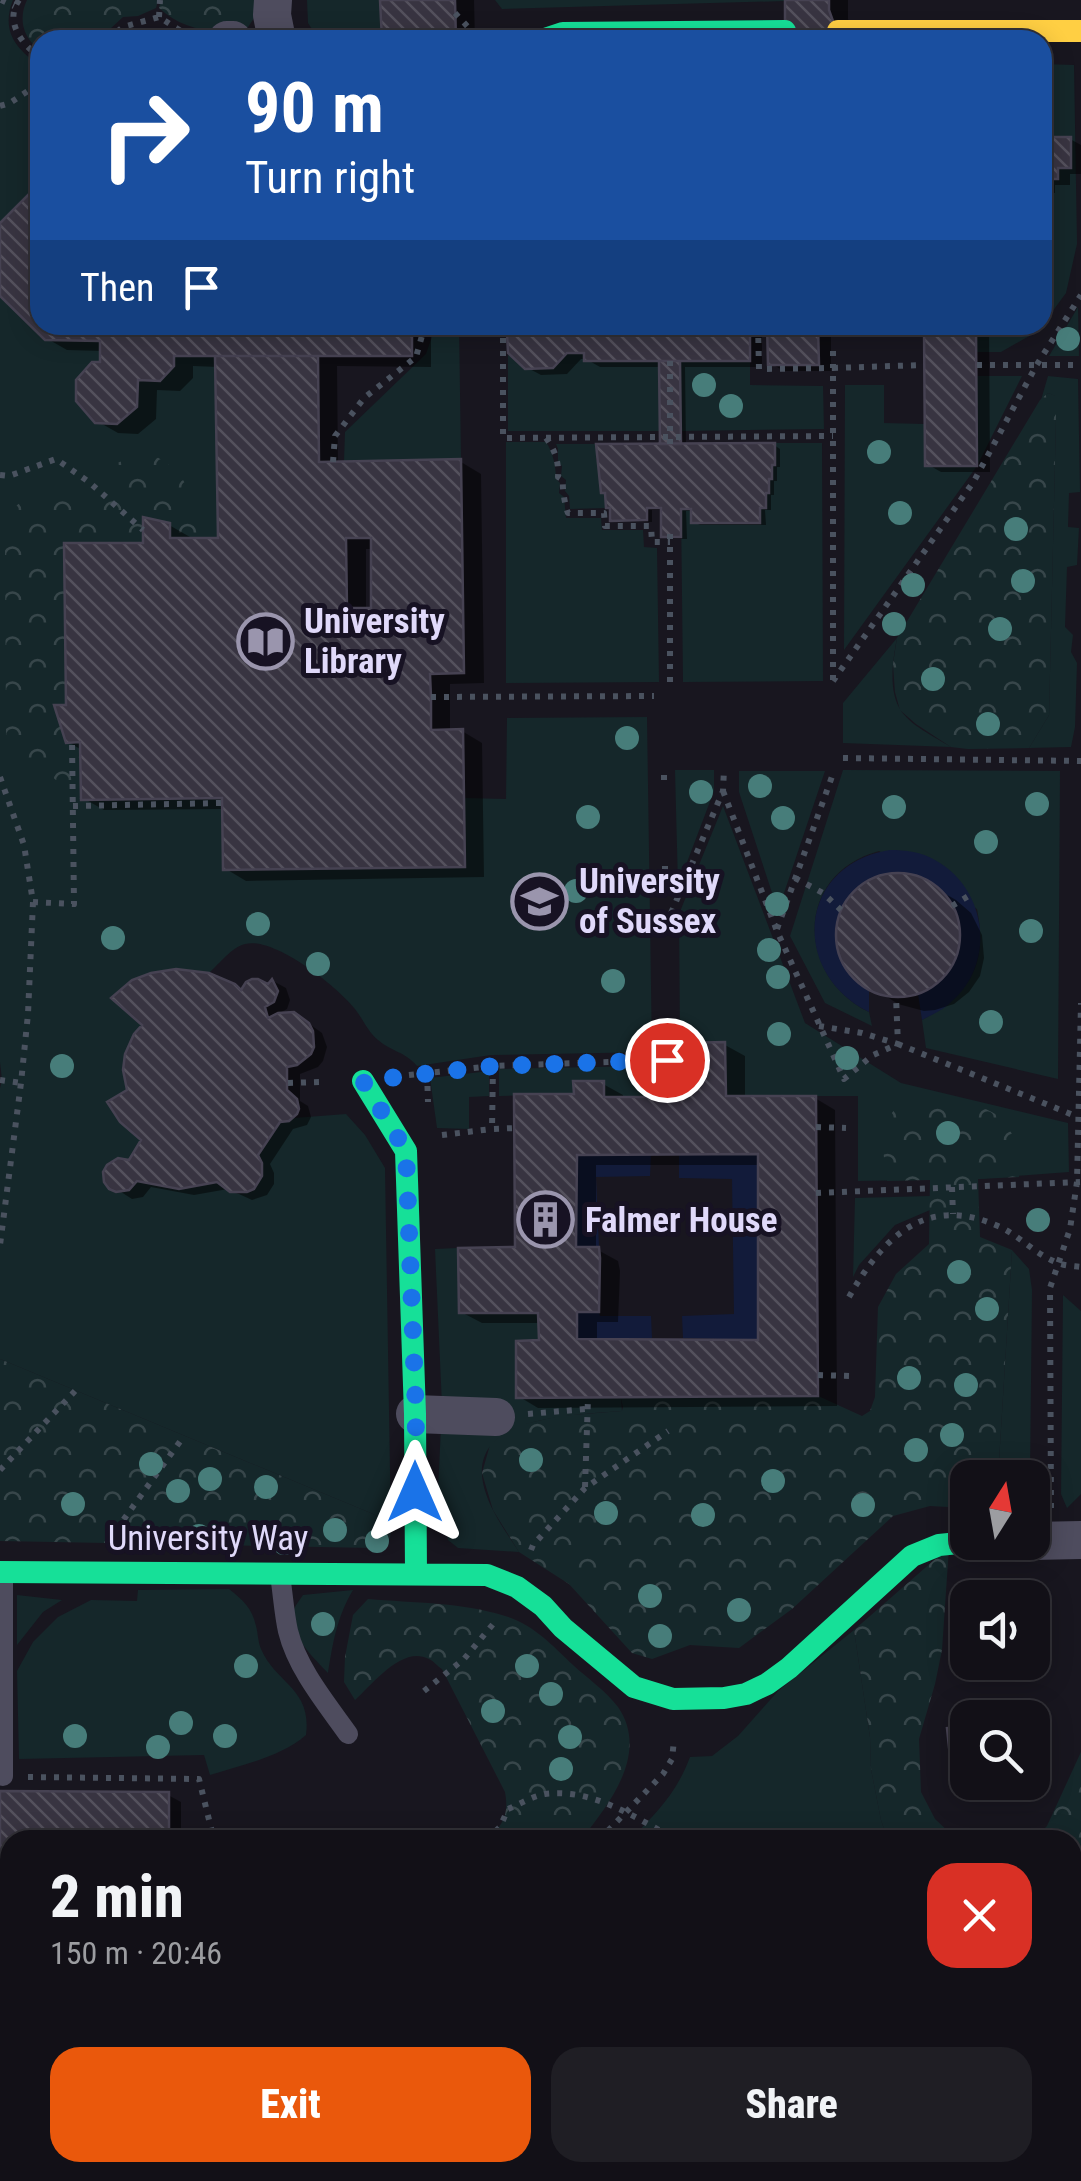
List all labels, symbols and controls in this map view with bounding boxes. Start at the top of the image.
text: 90 m [245,67,384,149]
icon: right [80,70,210,200]
text: Turn right [245,151,415,204]
icon: arrive [174,260,229,315]
text: Then [80,266,154,310]
place label: University Library [304,601,445,682]
library icon: University Library [235,611,295,671]
place label: University of Sussex [579,861,720,942]
school or university icon: University of Sussex [510,871,570,931]
pin [625,1018,710,1103]
icon: arrive [640,1033,695,1088]
building icon: Falmer House [516,1190,576,1250]
place label: Falmer House [585,1200,778,1241]
position arrow [363,1440,467,1544]
north arrow [950,1460,1050,1560]
map controls [950,1460,1050,1800]
street label: University Way [108,1518,308,1559]
button: sound [950,1580,1050,1680]
button: search [950,1700,1050,1800]
text: 2 min [50,1861,184,1932]
button: close [927,1863,1032,1968]
text: 150 m · 20:46 [50,1934,222,1972]
button: Exit [50,2047,531,2162]
button: Share [551,2047,1032,2162]

